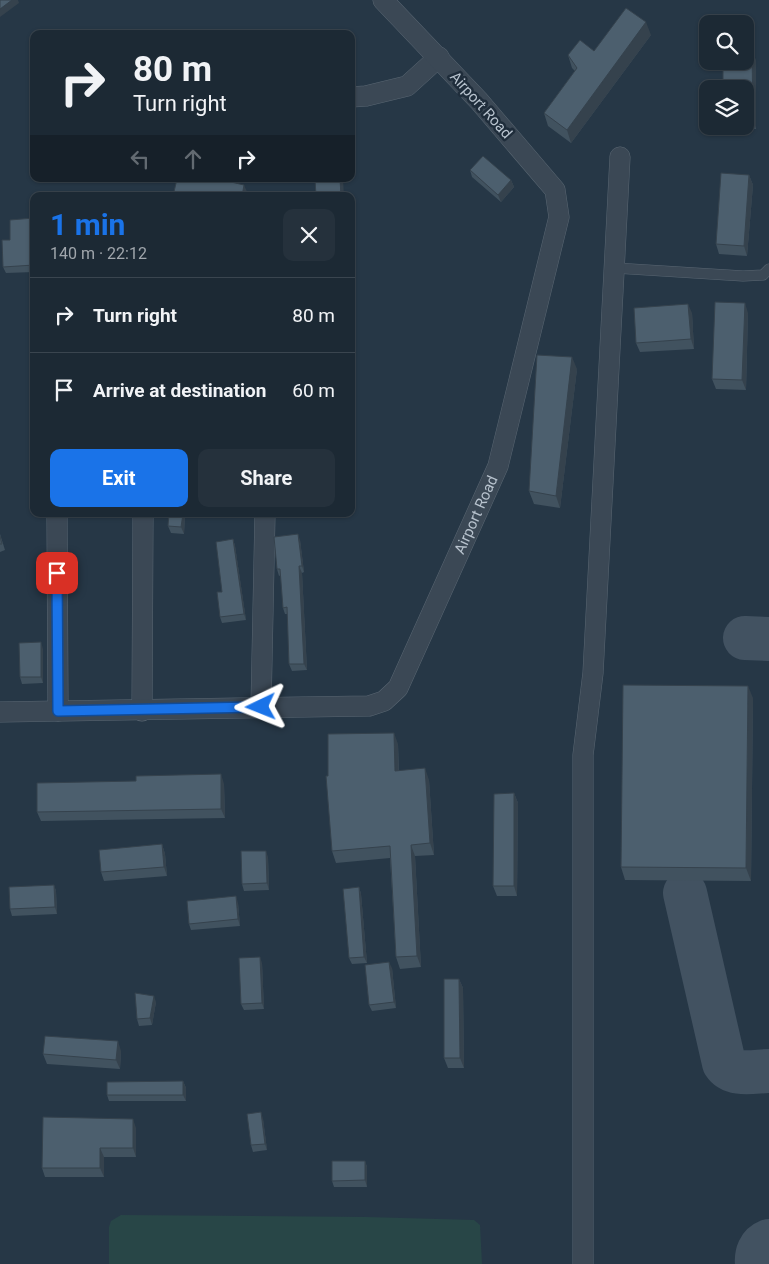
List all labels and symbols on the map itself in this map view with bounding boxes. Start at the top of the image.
street label: Airport Road [446,68,516,142]
street label: Airport Road [451,473,502,557]
pin [36,552,78,594]
position arrow [234,680,286,732]

